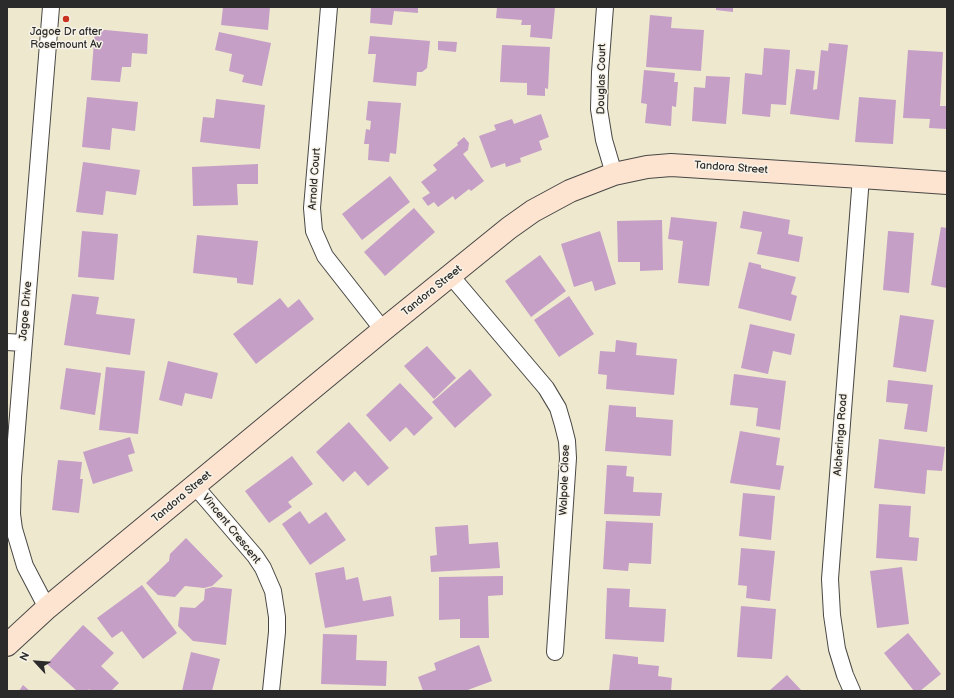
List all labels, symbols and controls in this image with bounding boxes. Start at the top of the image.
marker: Jagoe Dr after Rosemount Av [61,14,71,24]
place label: Jagoe Dr after Rosemount Av [30,25,102,51]
street label: Douglas Court [595,43,609,115]
street label: Arnold Court [306,147,324,211]
street label: Tandora Street [694,159,768,177]
street label: Tandora Street [399,263,465,319]
street label: Jagoe Drive [17,281,35,341]
street label: Alcheringa Road [832,393,850,477]
street label: Walpole Close [557,444,573,516]
street label: Tandora Street [150,468,214,526]
street label: Vincent Crescent [199,491,263,567]
north arrow [16,642,56,682]
text: N [17,650,32,663]

